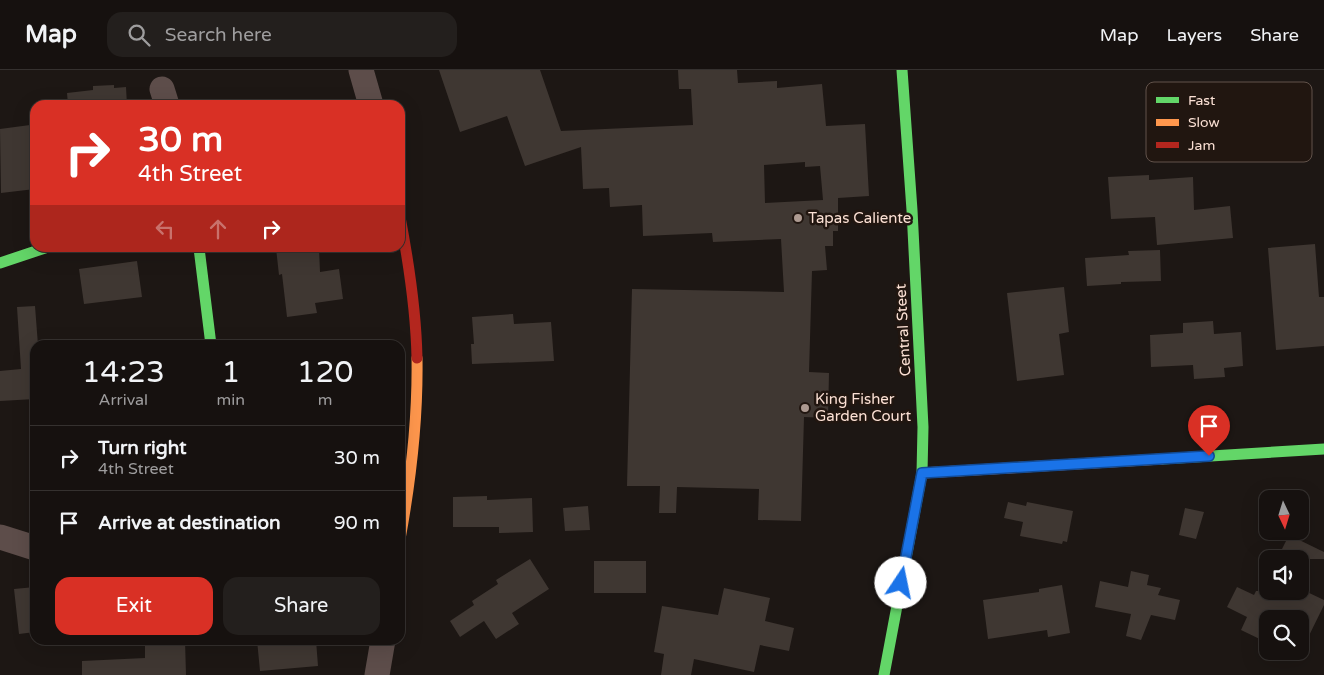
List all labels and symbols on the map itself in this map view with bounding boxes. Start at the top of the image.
legend [1146,82,1312,162]
text: Fast [1188,92,1216,109]
text: Slow [1188,114,1220,131]
text: Jam [1188,137,1215,154]
place label: Tapas Caliente [808,209,911,227]
marker: Tapas Caliente [792,212,804,224]
street label: Central Steet [892,283,914,377]
place label: King Fisher Garden Court [815,390,911,425]
marker: King Fisher Garden Court [799,402,811,414]
pin [1188,405,1230,456]
north arrow [1259,490,1309,540]
position arrow [874,556,926,608]

